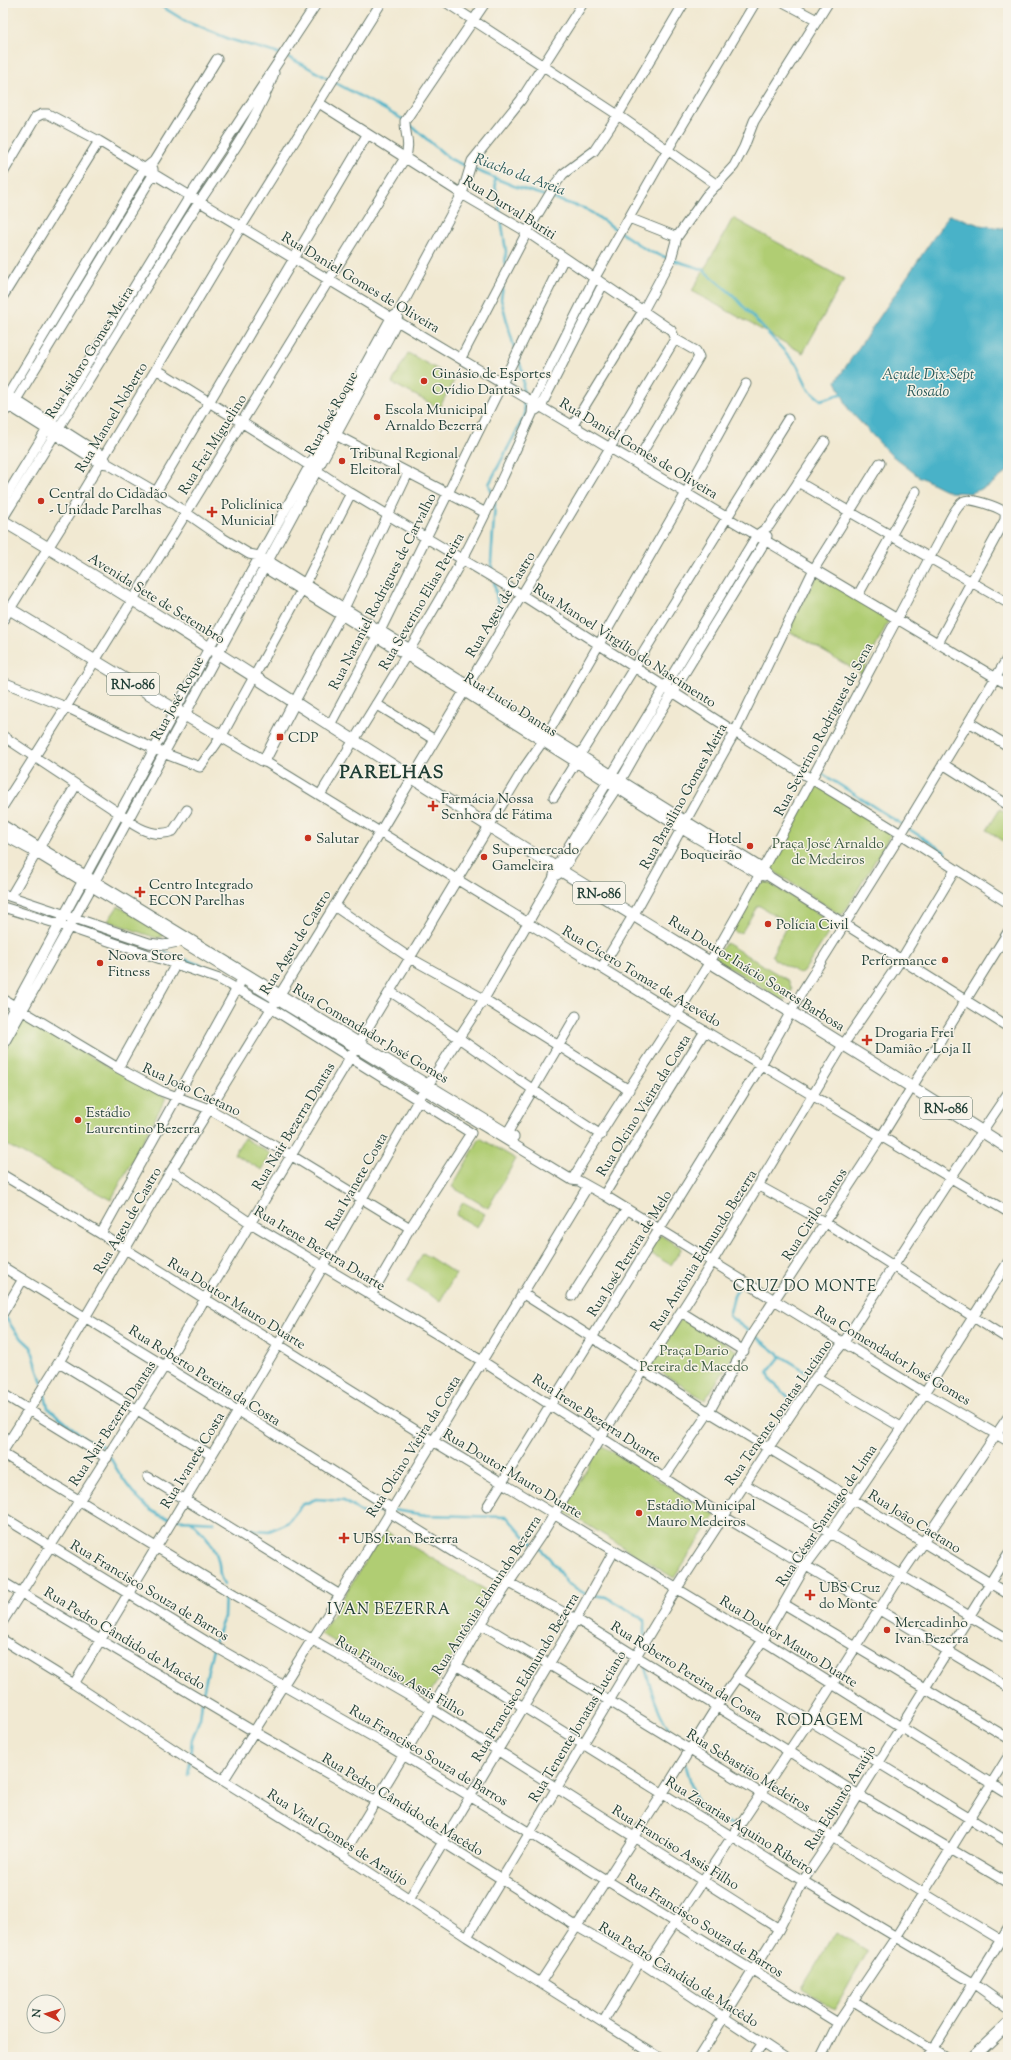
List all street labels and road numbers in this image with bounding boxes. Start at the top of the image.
street label: Rua Durval Buriti [458,172,560,246]
street label: Rua Daniel Gomes de Oliveira [277,228,444,339]
street label: Rua Isidoro Gomes Meira [42,283,140,423]
street label: Rua Manoel Noberto [72,359,154,477]
street label: Rua José Roque [301,368,364,460]
street label: Rua Frei Miguelino [175,391,253,499]
street label: Rua Daniel Gomes de Oliveira [555,394,722,505]
street label: Rua Nataniel Rodrigues de Carvalho [325,490,443,694]
street label: Rua Severino Elias Pereira [375,529,471,674]
street label: Rua Ageu de Castro [462,548,542,662]
street label: Avenida Sete de Setembro [84,549,229,650]
street label: Rua Manoel Virgílio do Nascimento [528,580,720,714]
street label: Rua Severino Rodrigues de Sena [770,639,879,820]
street label: Rua José Roque [147,653,210,745]
street label: Rua Lucio Dantas [459,669,561,743]
road number: RN-086 [107,673,159,695]
street label: Rua Brasilino Gomes Meira [636,720,734,874]
road number: RN-086 [573,882,625,904]
street label: Rua Ageu de Castro [256,886,337,999]
street label: Rua Doutor Inácio Soares Barbosa [664,912,848,1038]
street label: Rua Cícero Tomaz de Azevêdo [558,922,725,1033]
street label: Rua Comendador José Gomes [288,980,452,1089]
street label: Rua Olcino Vieira da Costa [593,1031,697,1181]
street label: Rua João Caetano [139,1059,244,1123]
street label: Rua Nair Bezerra Dantas [248,1059,341,1195]
road number: RN-086 [920,1097,972,1119]
street label: Rua Ivanete Costa [322,1129,394,1235]
street label: Rua Ageu de Castro [90,1163,168,1278]
street label: Rua Cirilo Santos [778,1165,853,1265]
street label: Rua Antônia Edmundo Bezerra [647,1166,763,1336]
street label: Rua José Pereira de Melo [584,1187,678,1321]
street label: Rua Irene Bezerra Duarte [249,1202,389,1297]
street label: Rua Doutor Mauro Duarte [163,1254,309,1355]
street label: Rua Comendador José Gomes [810,1302,974,1411]
street label: Rua Roberto Pereira da Costa [124,1322,284,1432]
street label: Rua Tenente Jonatas Luciano [721,1336,838,1490]
street label: Rua Nair Bezerra Dantas [65,1357,162,1491]
street label: Rua Irene Bezerra Duarte [527,1370,664,1469]
street label: Rua Olcino Vieira da Costa [363,1372,467,1522]
street label: Rua Ivanete Costa [157,1408,231,1513]
street label: Rua Doutor Mauro Duarte [438,1425,586,1524]
street label: Rua César Santiago de Lima [772,1441,883,1591]
street label: Rua João Caetano [863,1486,965,1560]
street label: Rua Antônia Edmundo Bezerra [428,1512,547,1680]
street label: Rua Francisco Souza de Barros [66,1536,232,1647]
street label: Rua Pedro Cândido de Macêdo [39,1583,209,1696]
street label: Rua Francisco Edmundo Bezerra [468,1589,585,1766]
street label: Rua Doutor Mauro Duarte [715,1592,861,1693]
street label: Rua Roberto Pereira da Costa [606,1618,766,1728]
street label: Rua Franciso Assis Filho [331,1632,469,1723]
street label: Rua Tenente Jonatas Luciano [525,1647,632,1807]
street label: Rua Francisco Souza de Barros [345,1701,511,1812]
street label: Rua Sebastião Medeiros [682,1725,814,1818]
street label: Rua Edjunto Araújo [801,1741,882,1855]
street label: Rua Pedro Cândido de Macêdo [317,1749,487,1862]
street label: Rua Zacarias Aquino Ribeiro [661,1773,818,1881]
street label: Rua Vital Gomes de Araújo [262,1785,412,1892]
street label: Rua Franciso Assis Filho [607,1801,743,1896]
street label: Rua Francisco Souza de Barros [621,1870,786,1983]
street label: Rua Pedro Cândido de Macêdo [594,1918,762,2033]

